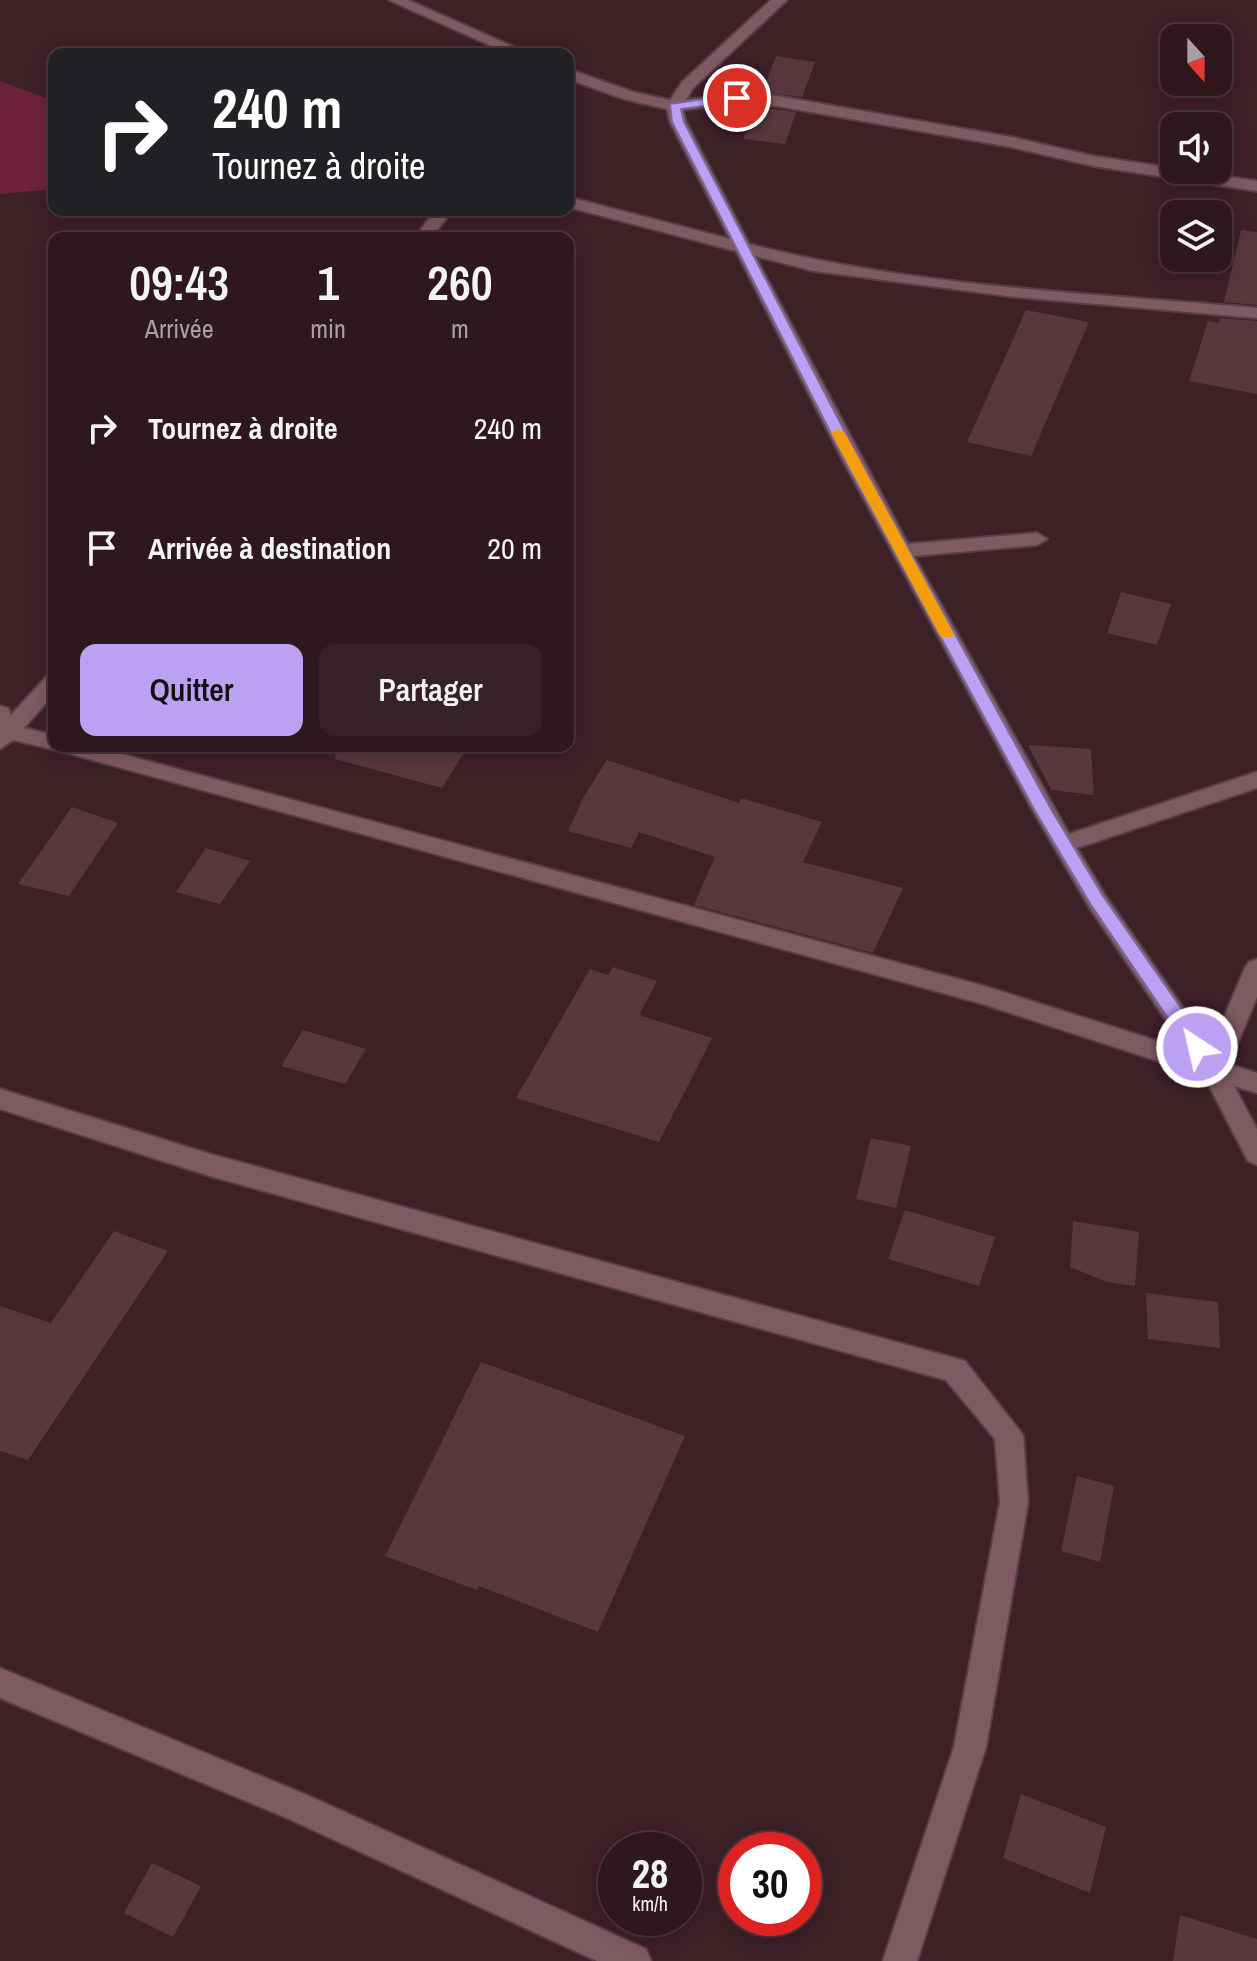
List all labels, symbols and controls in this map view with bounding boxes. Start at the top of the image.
north arrow [1160,24,1232,96]
map controls [1160,24,1232,272]
pin [703,64,771,132]
text: 240 m [212,70,342,145]
icon: arrive [715,76,759,120]
icon: right [80,80,184,184]
button: sound [1160,112,1232,184]
text: Tournez à droite [212,142,425,190]
button: layers [1160,200,1232,272]
text: 09:43 [129,250,229,315]
text: 1 [317,250,339,315]
text: 260 [427,250,493,315]
text: Arrivée [145,311,214,346]
text: min [310,311,346,346]
text: m [451,311,469,346]
icon: right [80,406,124,450]
text: Tournez à droite [148,408,338,448]
text: 240 m [474,408,542,448]
icon: arrive [80,526,124,570]
text: Arrivée à destination [148,528,391,568]
text: 20 m [487,528,542,568]
button: Quitter [80,644,303,736]
button: Partager [319,644,542,736]
position arrow [1155,1005,1239,1089]
speed limit sign: 30 [718,1832,822,1936]
text: 28 [632,1847,668,1900]
text: km/h [632,1890,668,1917]

